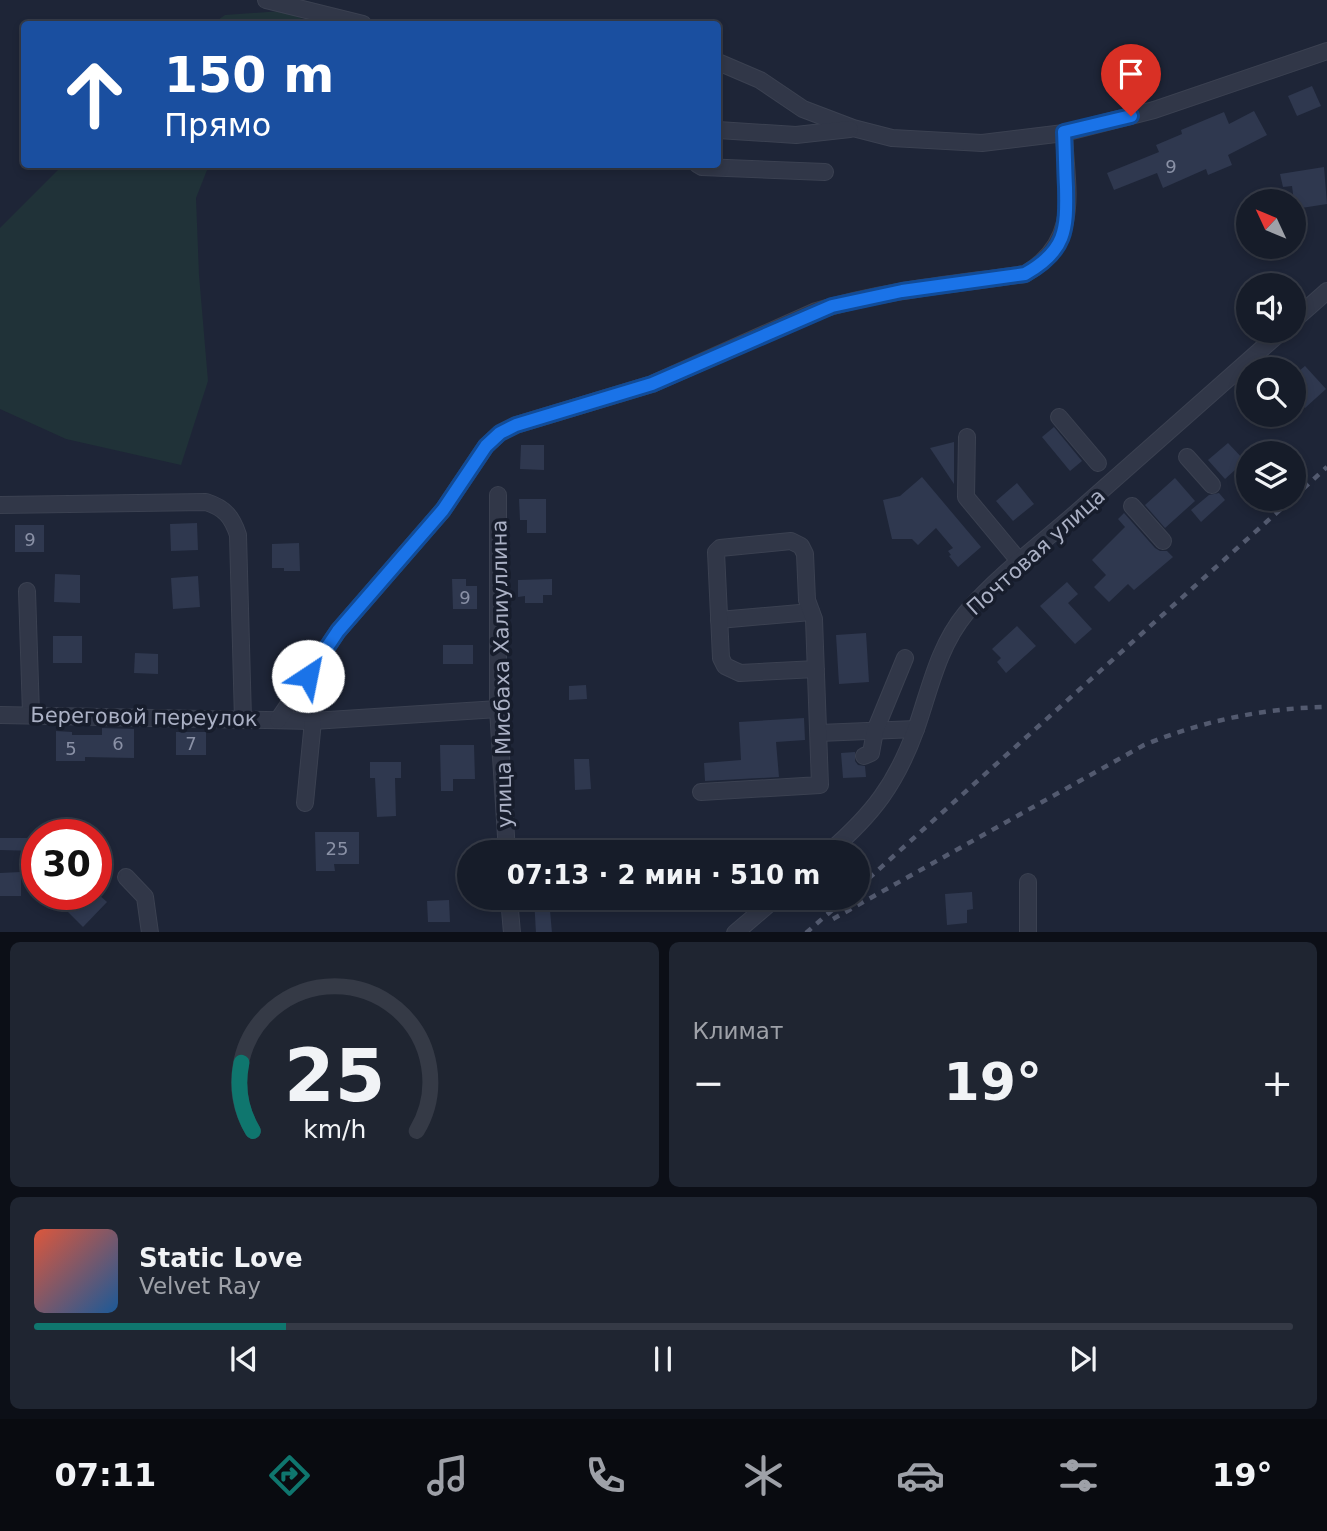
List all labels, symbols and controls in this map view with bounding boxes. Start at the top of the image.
pin [1101,44,1161,116]
text: 150 m [164,47,334,104]
icon: ahead [49,49,140,140]
icon: arrive [1112,55,1150,93]
text: Прямо [164,106,271,144]
house number: 9 [1165,156,1177,177]
north arrow [1236,189,1306,259]
map controls [1236,189,1306,511]
button: sound [1236,273,1306,343]
button: search [1236,357,1306,427]
button: layers [1236,441,1306,511]
street label: Почтовая улица [962,484,1110,620]
street label: улица Мисбаха Халиуллина [487,520,517,828]
house number: 9 [24,529,36,550]
house number: 9 [459,587,471,608]
position arrow [271,639,345,713]
street label: Береговой переулок [30,703,258,731]
house number: 6 [112,733,124,754]
house number: 7 [185,733,197,754]
house number: 5 [65,738,77,759]
speed limit sign: 30 [21,819,112,910]
house number: 25 [326,838,348,859]
text: 07:13 · 2 мин · 510 m [507,860,820,890]
text: Климат [693,1018,783,1044]
text: 25 [284,1033,385,1118]
text: 19° [944,1052,1042,1112]
text: − [693,1061,724,1105]
text: + [1261,1061,1293,1105]
text: km/h [303,1114,366,1143]
text: Static Love [139,1243,303,1273]
text: Velvet Ray [139,1273,261,1299]
icon: previous [225,1340,263,1378]
icon: pause [644,1340,682,1378]
icon: next [1064,1340,1102,1378]
icon: directions [265,1451,314,1500]
icon: music [423,1451,472,1500]
icon: phone [581,1451,630,1500]
icon: climate [739,1451,788,1500]
icon: car [896,1451,945,1500]
icon: filters [1054,1451,1103,1500]
text: 07:11 [54,1456,156,1494]
text: 19° [1212,1456,1272,1494]

